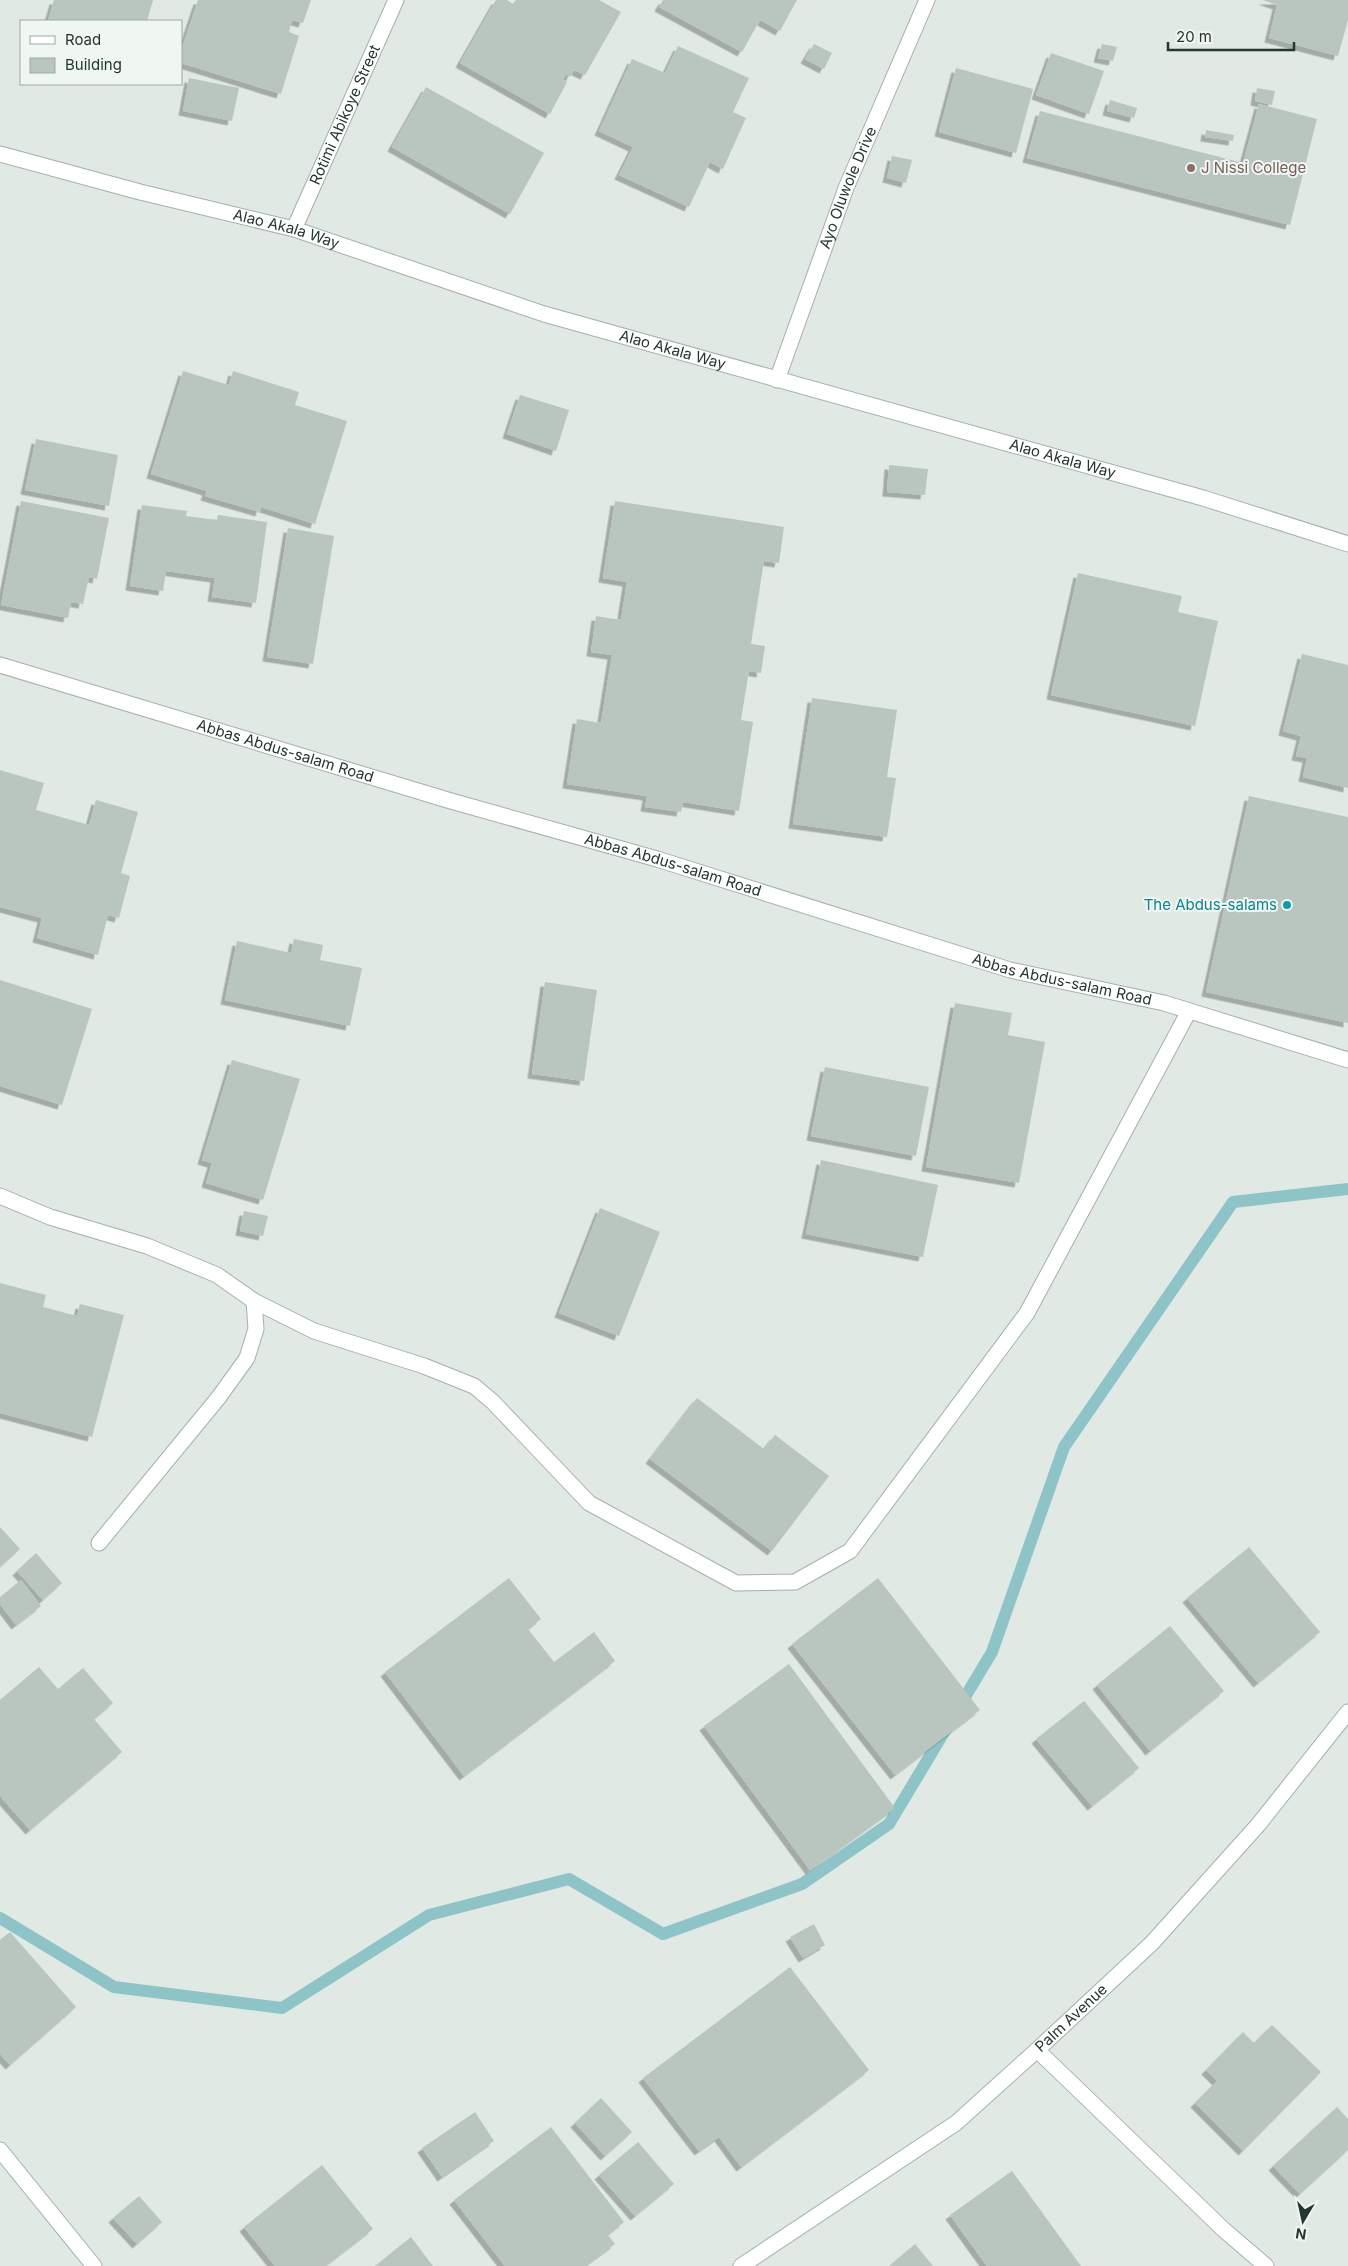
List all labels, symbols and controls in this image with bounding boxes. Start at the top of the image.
legend [20,20,182,85]
scale bar [1168,20,1294,52]
text: 20 m [1176,27,1212,46]
text: Road [65,30,101,49]
street label: Rotimi Abikoye Street [305,42,384,188]
text: Building [65,55,122,74]
street label: Ayo Oluwole Drive [815,124,880,251]
place label: J Nissi College [1201,158,1306,177]
marker: J Nissi College [1185,162,1197,174]
street label: Alao Akala Way [231,205,343,253]
street label: Alao Akala Way [617,326,729,373]
street label: Alao Akala Way [1007,434,1119,482]
street label: Abbas Abdus-salam Road [195,715,376,786]
street label: Abbas Abdus-salam Road [582,829,764,900]
place label: The Abdus-salams [1144,895,1277,914]
marker: The Abdus-salams [1281,899,1293,911]
street label: Abbas Abdus-salam Road [970,949,1154,1009]
street label: Palm Avenue [1031,1980,1111,2056]
north arrow [1278,2196,1328,2246]
text: N [1294,2225,1307,2244]

